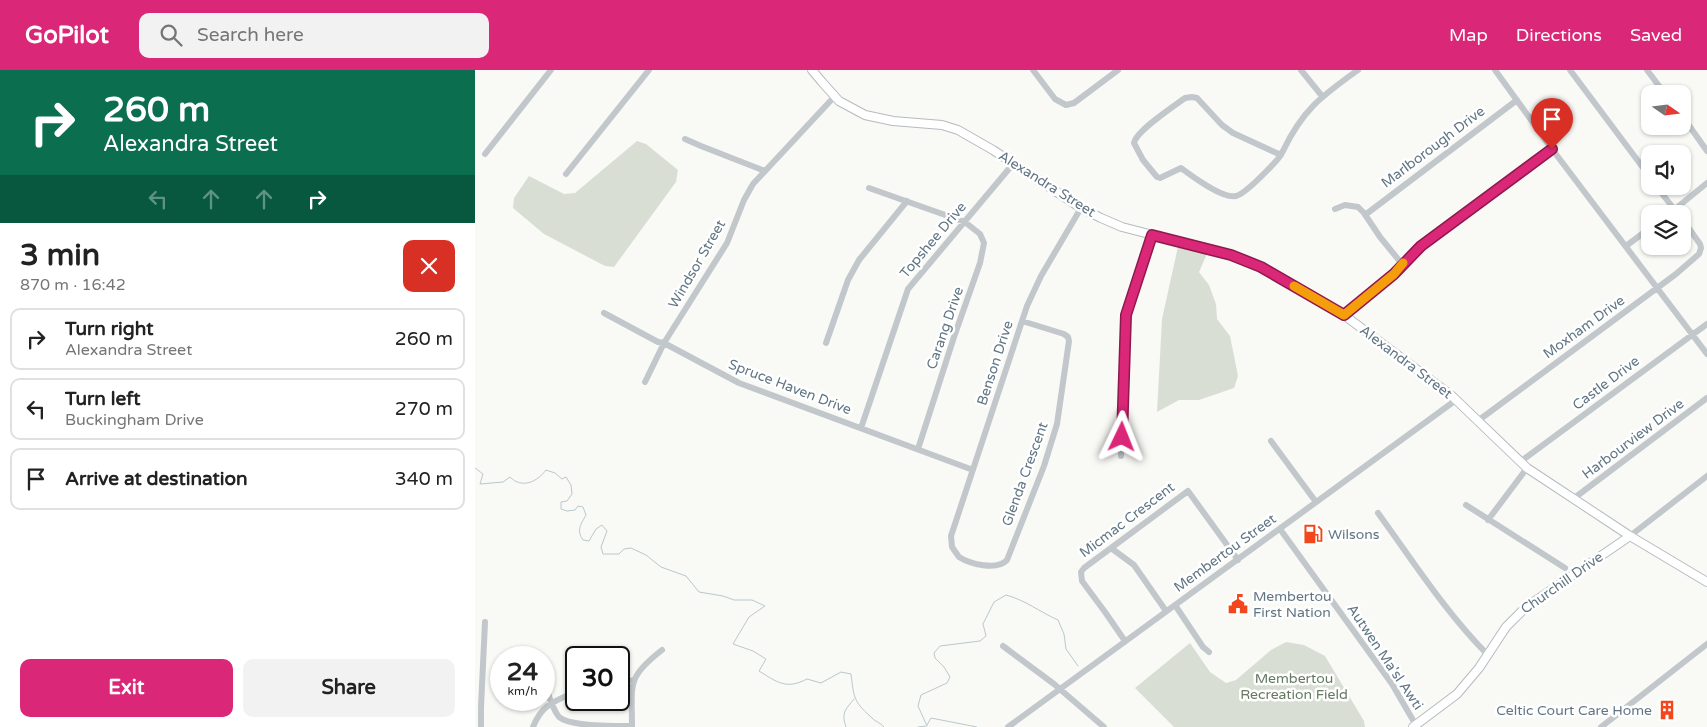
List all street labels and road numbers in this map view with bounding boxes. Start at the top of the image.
street label: Marlborough Drive [1378,102,1488,191]
street label: Alexandra Street [995,147,1099,221]
street label: Topshee Drive [896,198,970,282]
street label: Windsor Street [665,216,729,311]
street label: Carang Drive [923,284,967,372]
street label: Moxham Drive [1540,292,1628,362]
street label: Benson Drive [973,318,1017,407]
street label: Alexandra Street [1356,322,1456,403]
street label: Castle Drive [1569,352,1643,414]
street label: Spruce Haven Drive [726,356,854,418]
street label: Harbourview Drive [1579,395,1687,483]
street label: Glenda Crescent [998,419,1052,528]
street label: Micmac Crescent [1076,478,1178,561]
street label: Membertou Street [1171,510,1280,596]
street label: Churchill Drive [1518,548,1606,618]
street label: Autwen Ma'sl Awti [1343,601,1427,713]

